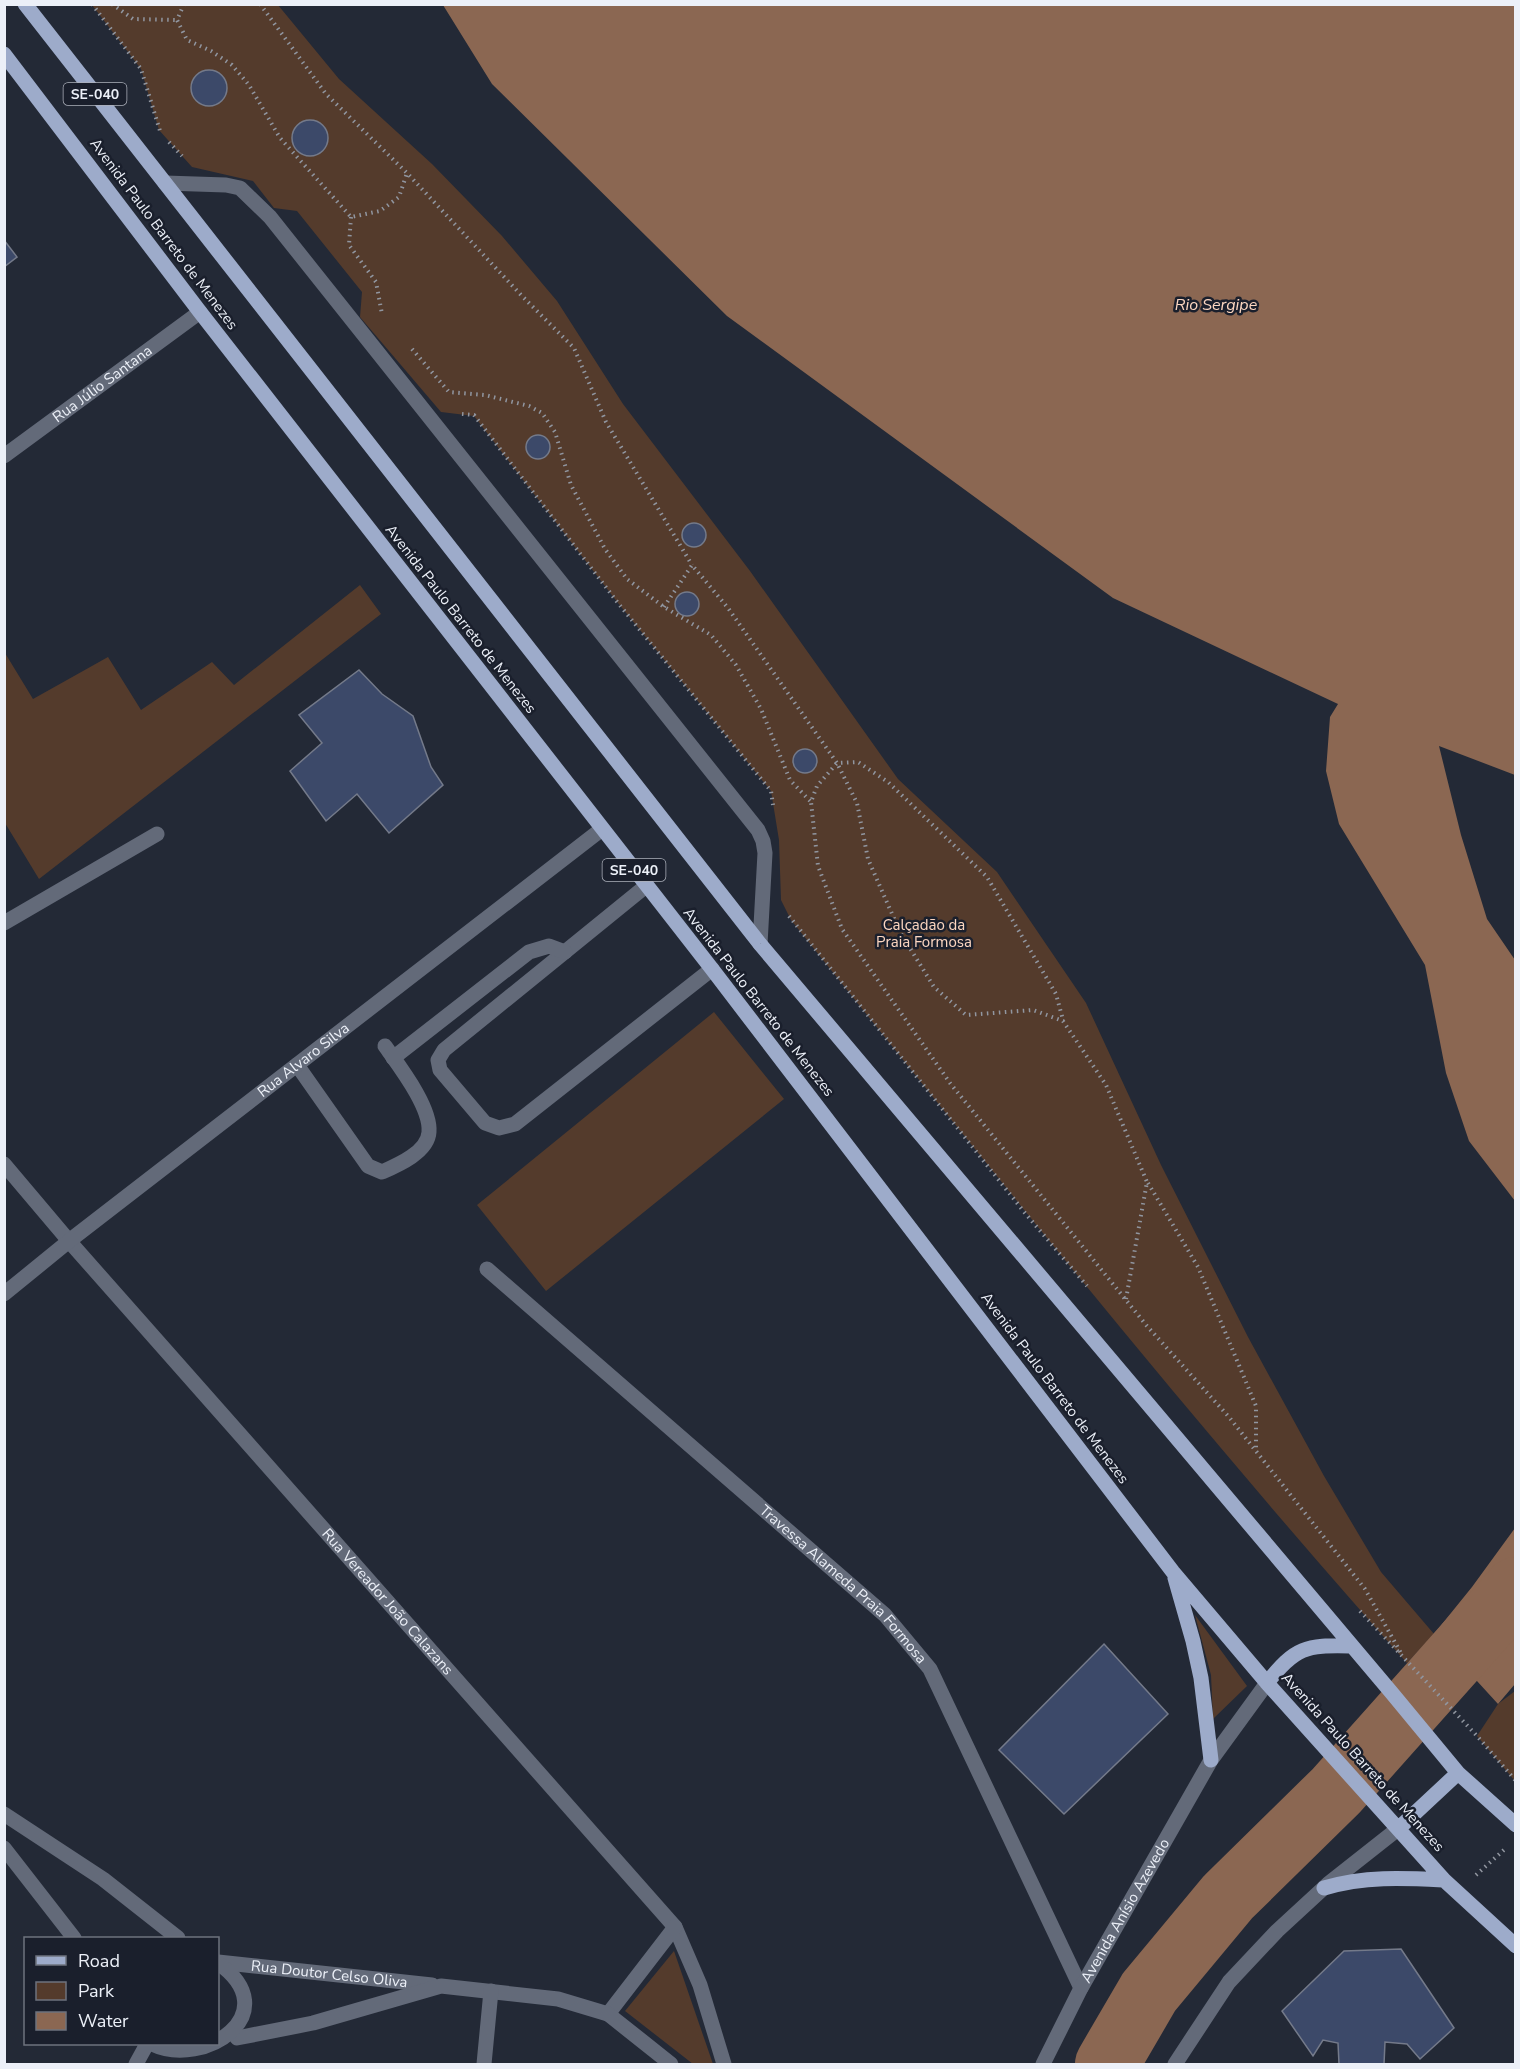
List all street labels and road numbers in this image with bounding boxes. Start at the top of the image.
road number: SE-040 [64,83,127,105]
street label: Avenida Paulo Barreto de Menezes [85,134,243,334]
street label: Rua Júlio Santana [48,340,156,427]
street label: Avenida Paulo Barreto de Menezes [381,520,541,718]
road number: SE-040 [602,859,666,881]
street label: Avenida Paulo Barreto de Menezes [679,903,839,1101]
street label: Rua Alvaro Silva [253,1018,353,1102]
street label: Avenida Paulo Barreto de Menezes [976,1288,1134,1488]
street label: Travessa Alameda Praia Formosa [755,1500,931,1668]
street label: Rua Vereador João Calazans [317,1524,458,1679]
street label: Avenida Paulo Barreto de Menezes [1277,1668,1449,1856]
street label: Avenida Anísio Azevedo [1076,1835,1174,1986]
street label: Rua Doutor Celso Oliva [250,1956,409,1992]

